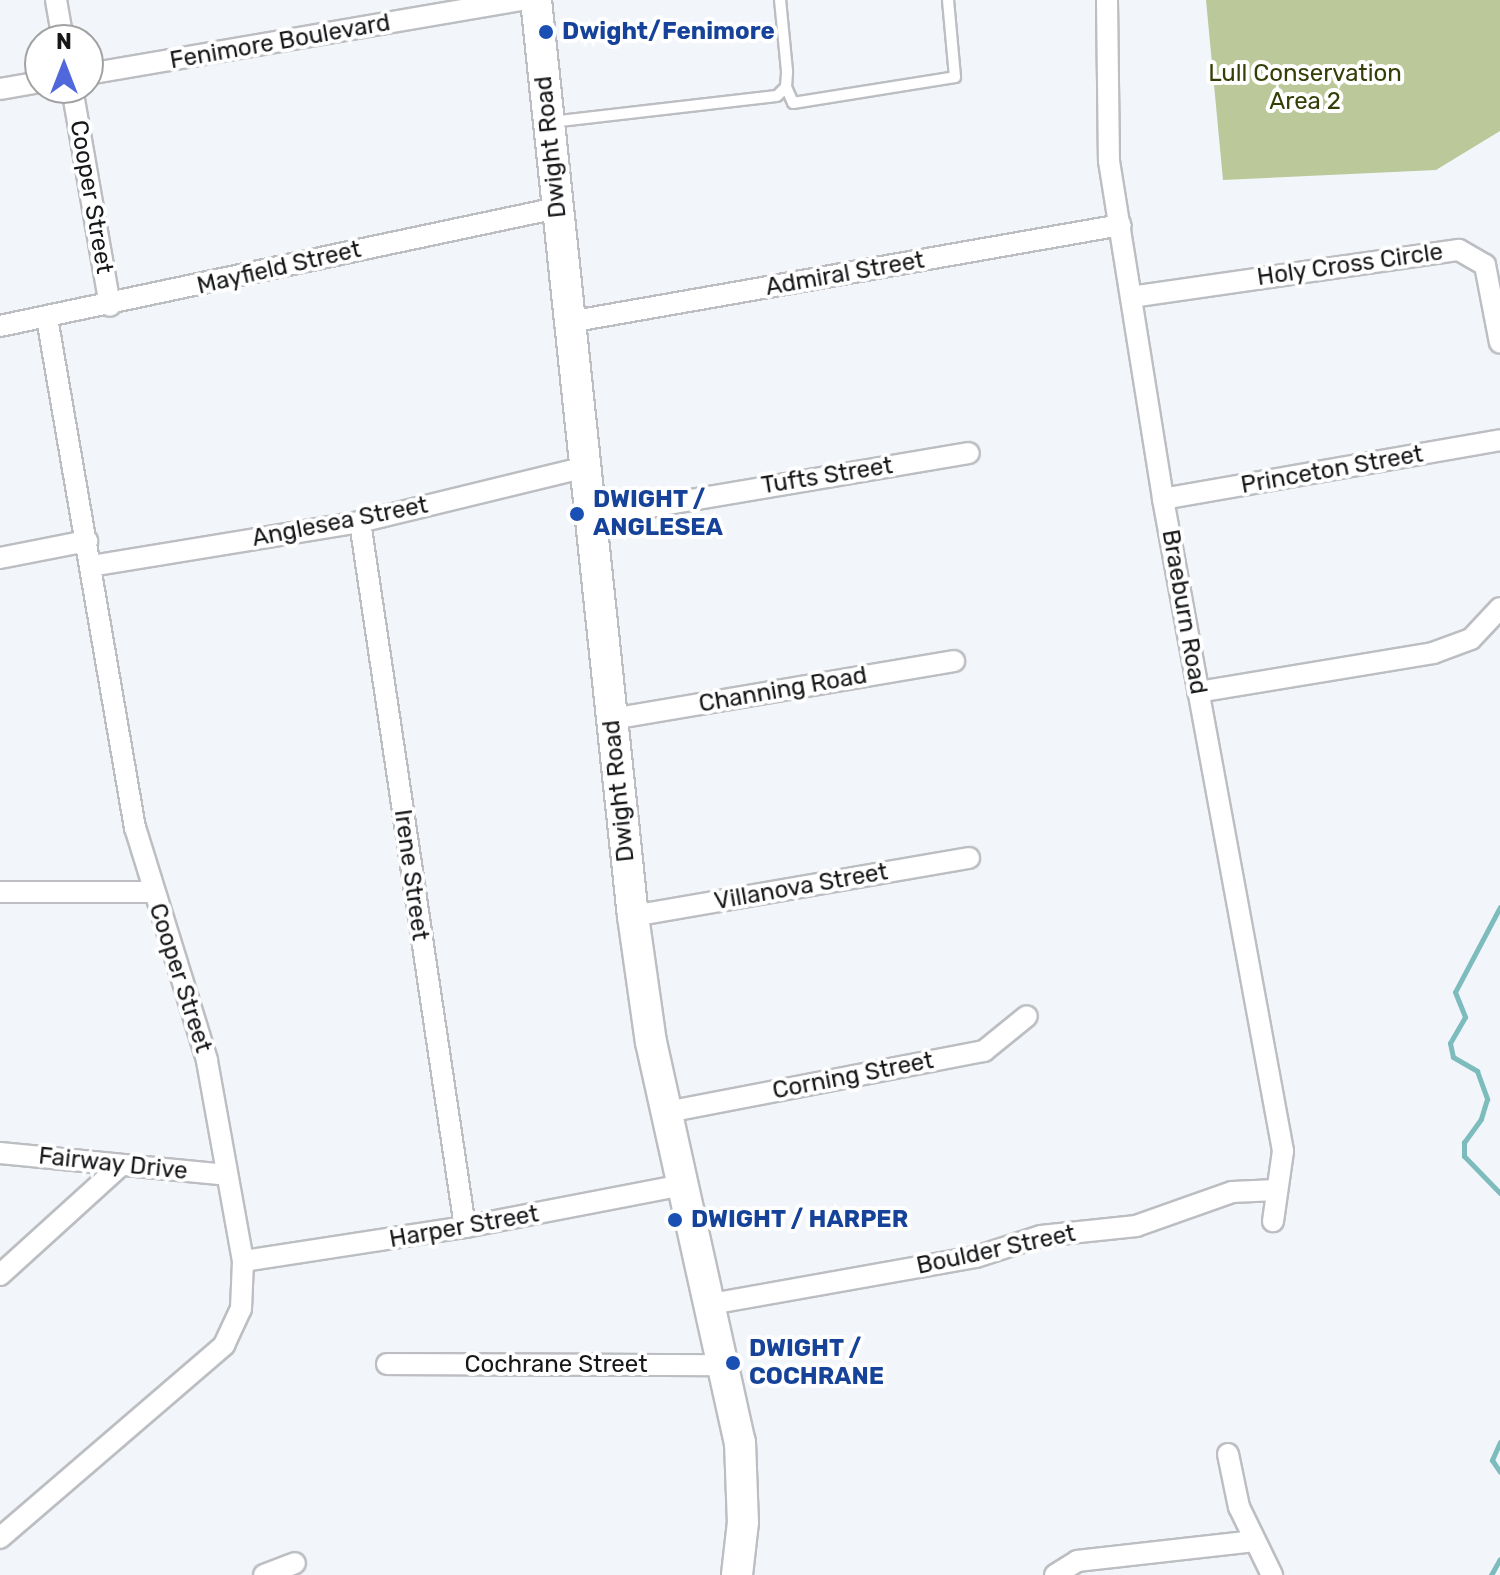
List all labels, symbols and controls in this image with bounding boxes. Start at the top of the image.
street label: Fenimore Boulevard [168,8,392,76]
place label: Dwight/Fenimore [562,18,775,46]
marker: Dwight/Fenimore [537,23,555,41]
north arrow [24,24,104,104]
text: N [56,28,72,55]
park label: Lull Conservation Area 2 [1208,60,1402,116]
street label: Dwight Road [529,75,573,219]
street label: Cooper Street [63,118,119,276]
street label: Mayfield Street [194,235,364,301]
street label: Holy Cross Circle [1255,238,1445,292]
street label: Admiral Street [763,246,927,302]
street label: Princeton Street [1239,440,1425,500]
street label: Tufts Street [759,451,895,501]
place label: DWIGHT / ANGLESEA [593,486,723,542]
street label: Anglesea Street [250,491,430,553]
marker: DWIGHT / ANGLESEA [568,505,586,523]
street label: Braeburn Road [1155,527,1213,697]
street label: Channing Road [697,661,869,719]
street label: Dwight Road [597,719,641,863]
street label: Irene Street [388,808,434,942]
street label: Villanova Street [712,858,890,916]
street label: Cooper Street [142,900,218,1056]
street label: Corning Street [770,1046,936,1106]
street label: Fairway Drive [37,1142,189,1186]
street label: Harper Street [387,1200,541,1254]
place label: DWIGHT / HARPER [691,1206,909,1234]
marker: DWIGHT / HARPER [666,1211,684,1229]
street label: Boulder Street [914,1219,1078,1281]
place label: DWIGHT / COCHRANE [749,1335,884,1391]
street label: Cochrane Street [464,1351,648,1379]
marker: DWIGHT / COCHRANE [724,1354,742,1372]

